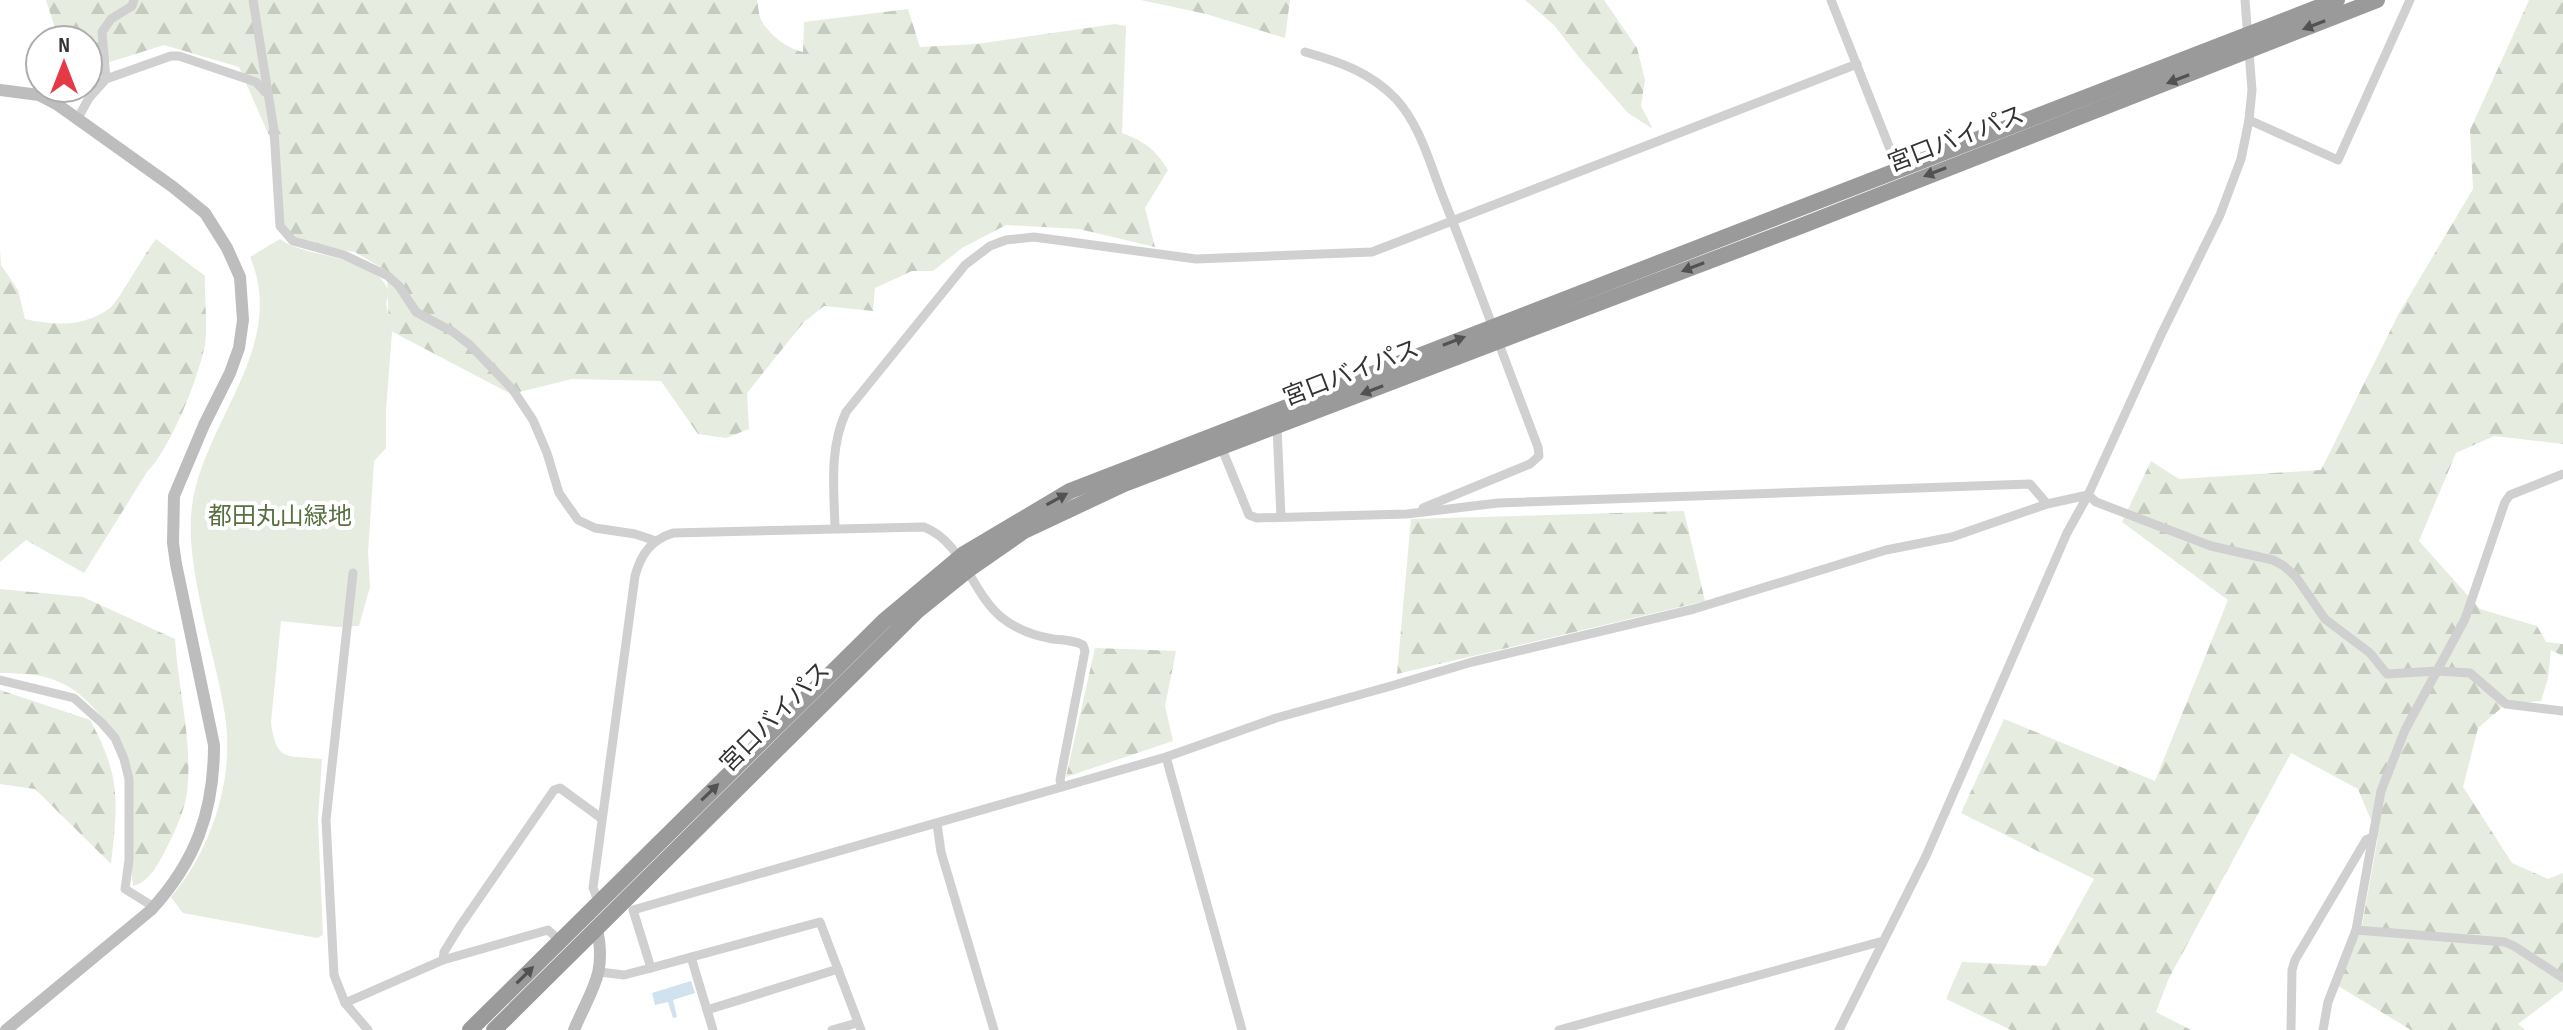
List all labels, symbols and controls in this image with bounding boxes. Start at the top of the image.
one-way arrow [2301,19,2325,32]
north arrow [24,24,104,104]
text: N [58,32,70,59]
one-way arrow [2166,73,2190,86]
street label: 宮口バイパス [1884,100,2028,178]
one-way arrow [1923,166,1947,179]
one-way arrow [1681,261,1705,274]
street label: 宮口バイパス [1279,334,1423,412]
one-way arrow [1442,334,1466,347]
one-way arrow [1360,384,1384,397]
one-way arrow [1045,492,1068,506]
park label: 都田丸山緑地 [208,502,352,531]
street label: 宮口バイパス [714,656,836,778]
one-way arrow [700,783,719,802]
one-way arrow [515,966,534,985]

